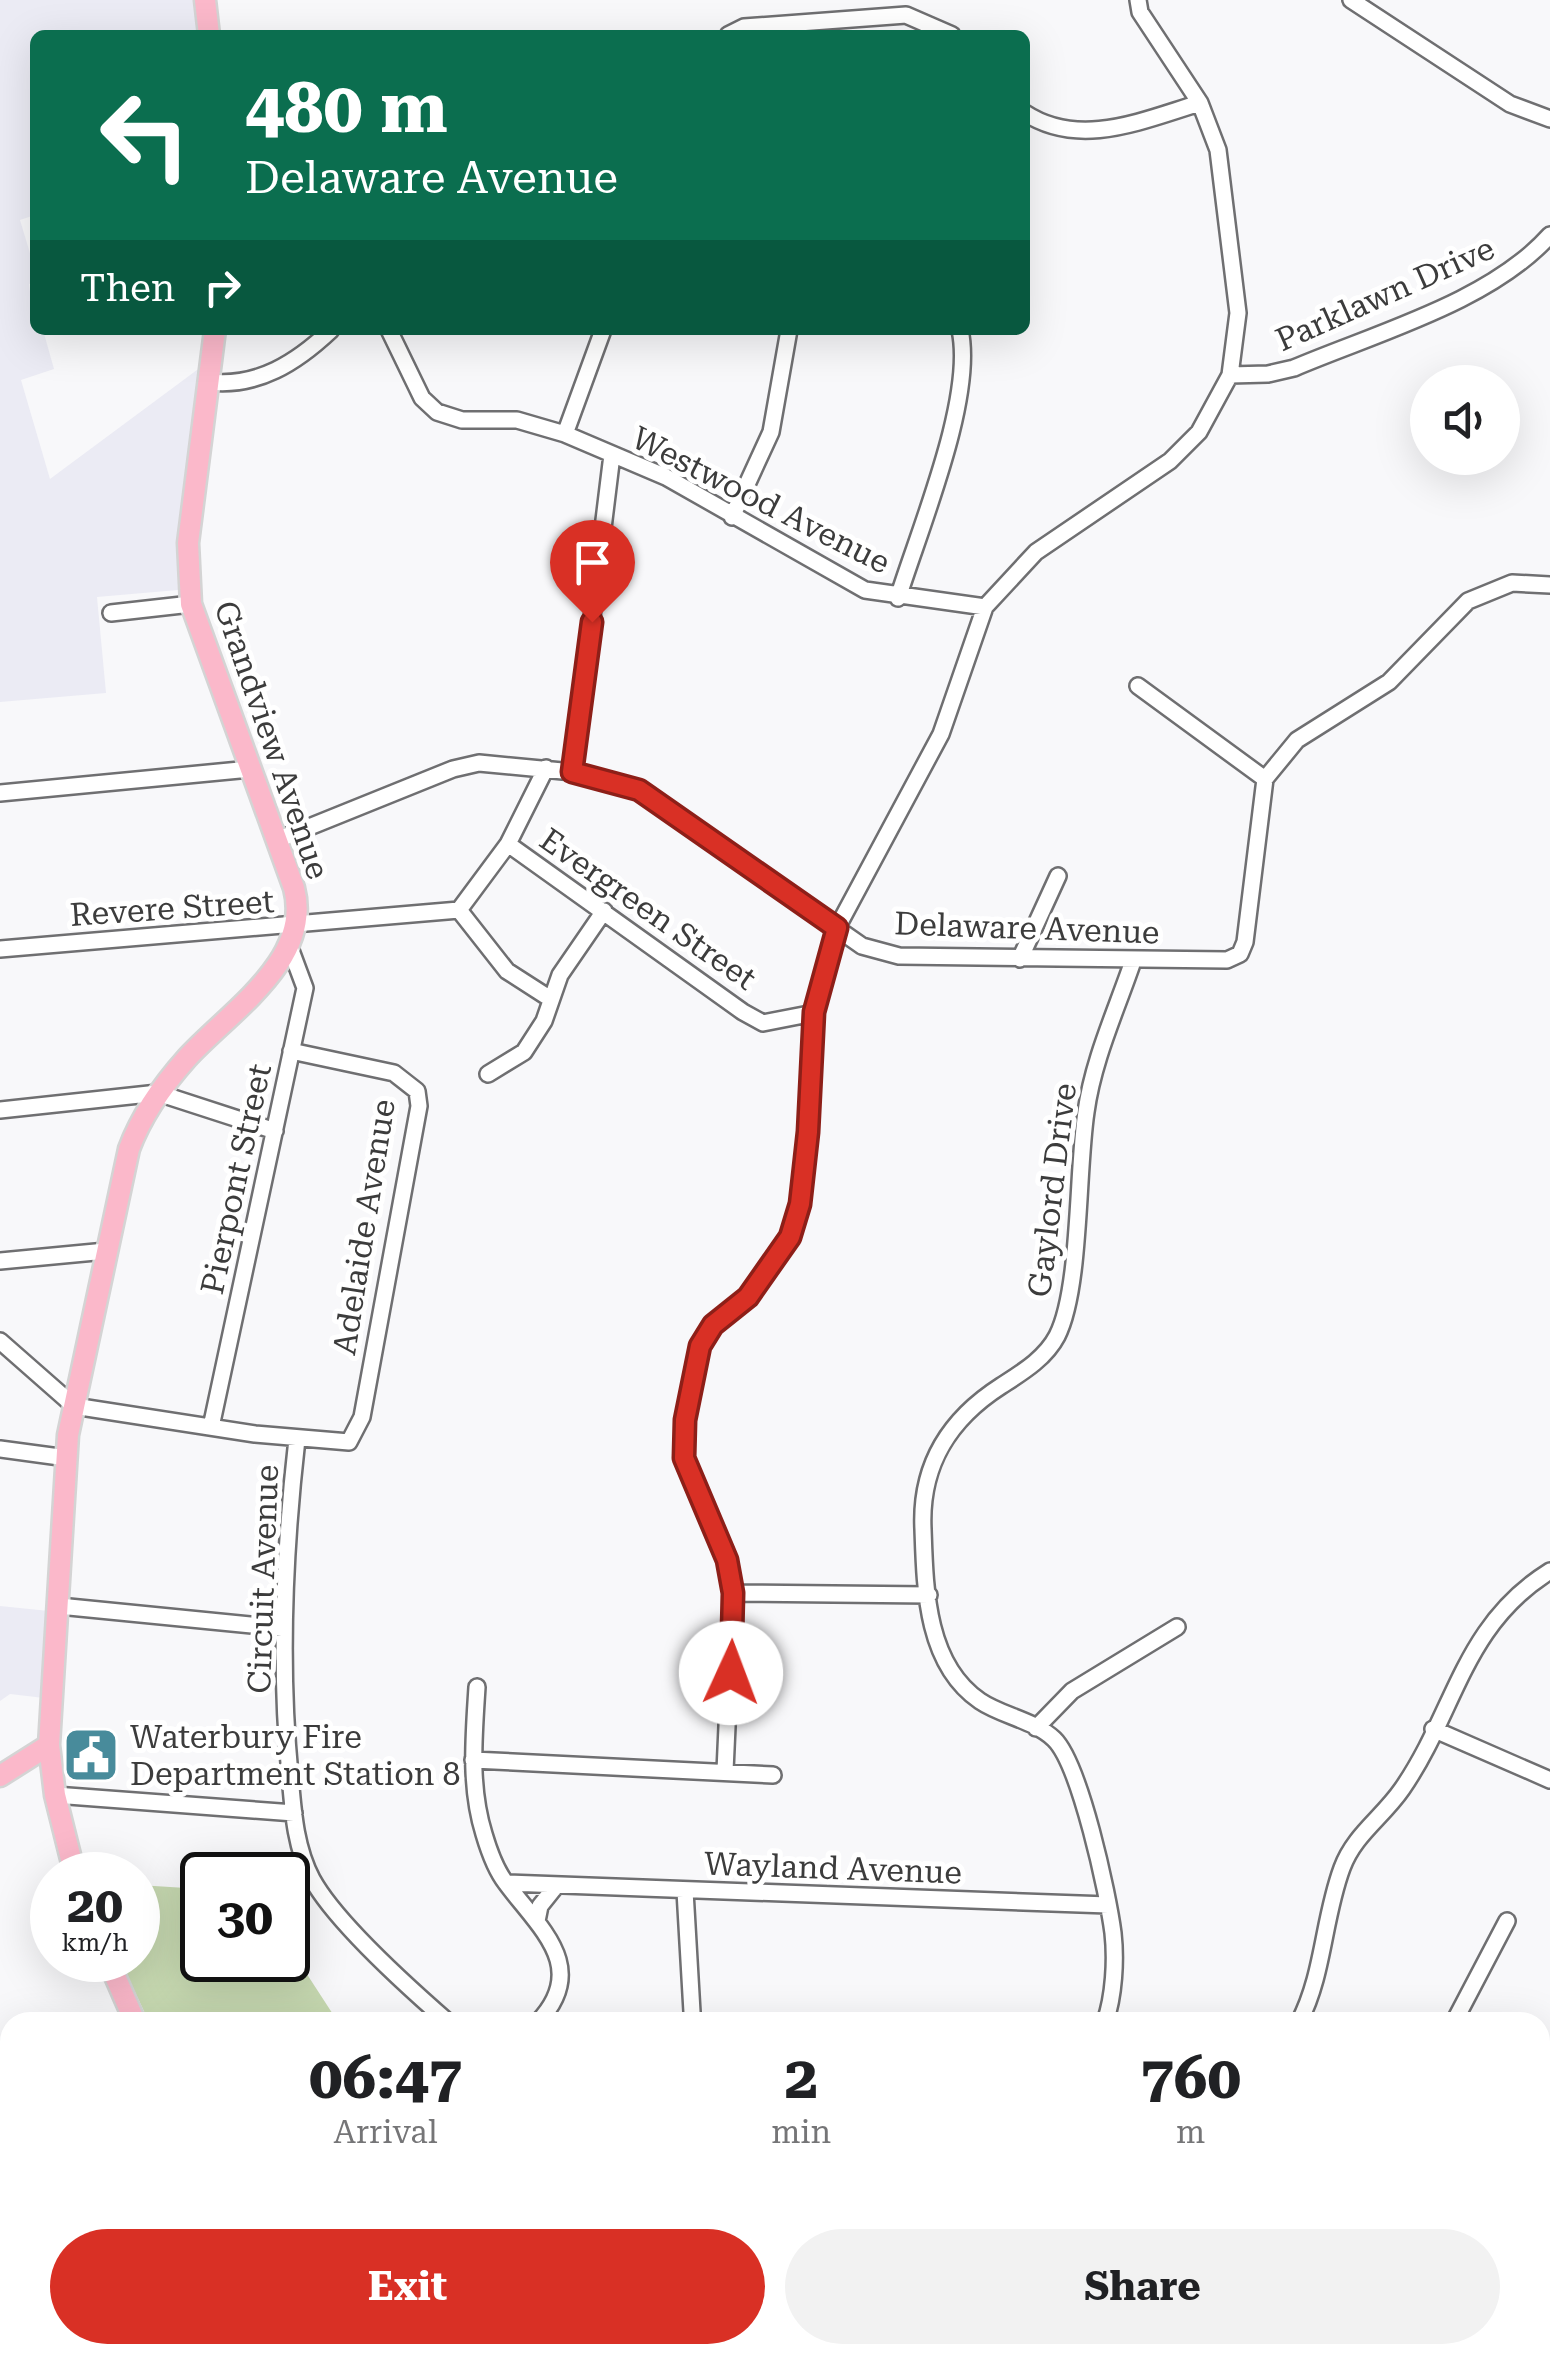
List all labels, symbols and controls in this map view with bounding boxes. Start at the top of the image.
text: 480 m [245,67,448,149]
icon: left [80,70,210,200]
text: Delaware Avenue [245,151,618,204]
street label: Parklawn Drive [1270,229,1500,359]
icon: right [195,260,250,315]
text: Then [80,266,175,310]
map controls [1410,365,1520,475]
button: sound [1410,365,1520,475]
street label: Westwood Avenue [626,418,896,582]
pin [550,520,635,623]
icon: arrive [565,535,620,590]
street label: Grandview Avenue [207,596,337,884]
street label: Evergreen Street [533,820,763,998]
street label: Revere Street [69,882,276,934]
street label: Delaware Avenue [894,904,1160,952]
street label: Pierpont Street [193,1060,279,1298]
street label: Gaylord Drive [1020,1081,1084,1299]
street label: Adelaide Avenue [325,1096,403,1358]
street label: Circuit Avenue [240,1464,286,1694]
position arrow [679,1621,783,1725]
place label: Waterbury Fire Department Station 8 [130,1718,460,1793]
public building icon: Waterbury Fire Department Station 8 [61,1725,121,1785]
street label: Wayland Avenue [704,1845,962,1891]
speed limit sign: 30 [180,1852,310,1982]
text: 20 [67,1876,123,1934]
text: km/h [62,1928,128,1957]
text: 06:47 [309,2042,462,2113]
text: 2 [784,2042,818,2113]
text: 760 [1140,2042,1241,2113]
text: Arrival [334,2113,438,2151]
text: min [771,2113,831,2151]
text: m [1176,2113,1205,2151]
button: Exit [50,2229,765,2344]
button: Share [785,2229,1500,2344]

